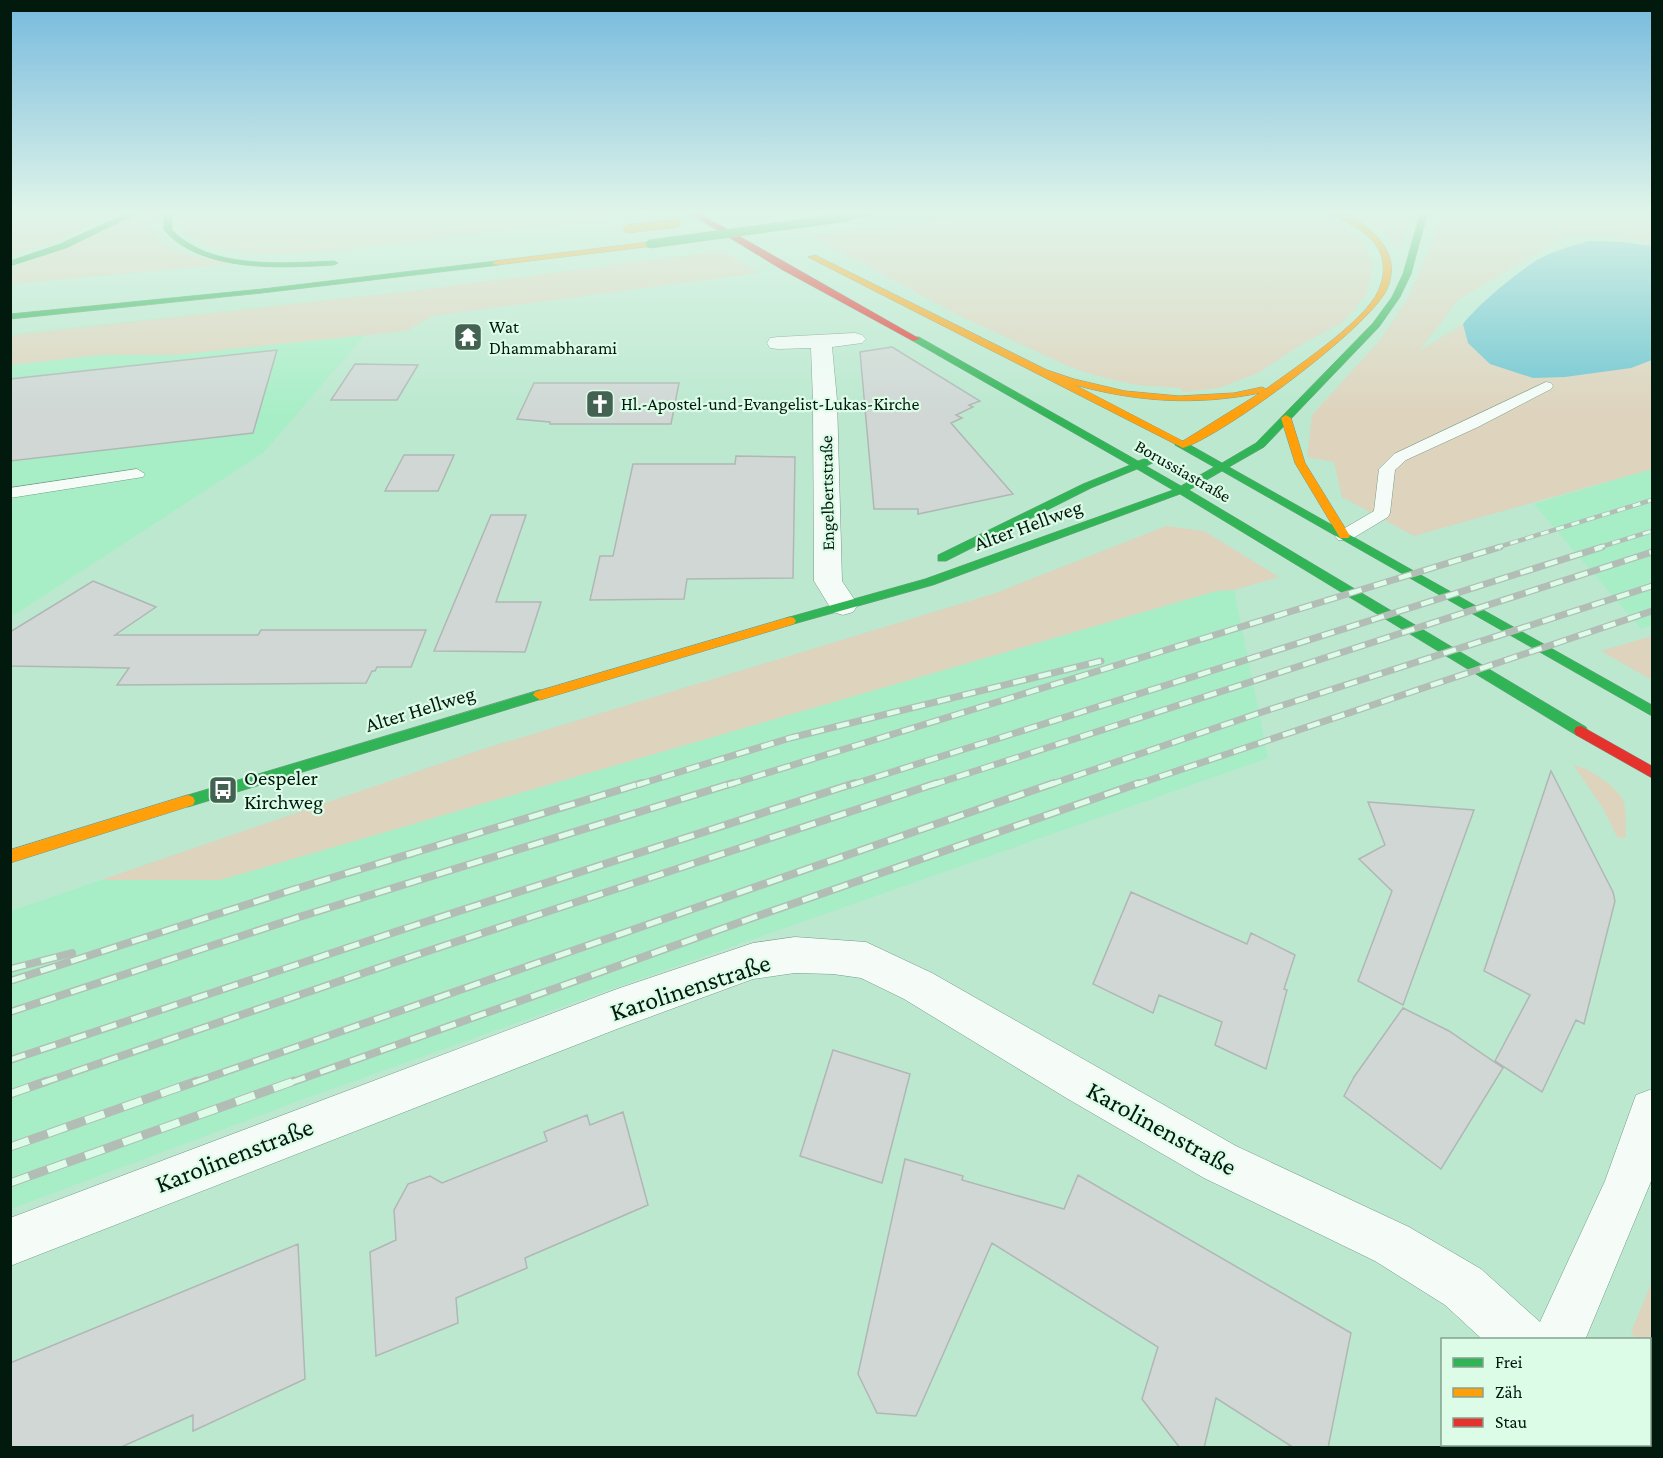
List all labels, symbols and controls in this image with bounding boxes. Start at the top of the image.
place label: Wat Dhammabharami [489,317,617,358]
temple icon: Wat Dhammabharami [452,321,484,353]
church icon: Hl.-Apostel-und-Evangelist-Lukas-Kirche [584,388,616,420]
place label: Hl.-Apostel-und-Evangelist-Lukas-Kirche [621,394,920,414]
street label: Engelbertstraße [816,435,838,551]
street label: Borussiastraße [1132,436,1235,507]
street label: Alter Hellweg [971,494,1085,556]
street label: Alter Hellweg [362,681,478,737]
place label: Oespeler Kirchweg [244,766,323,814]
bus stop icon: Oespeler Kirchweg [207,774,239,806]
street label: Karolinenstraße [606,948,774,1027]
street label: Karolinenstraße [1082,1075,1242,1182]
street label: Karolinenstraße [151,1112,317,1199]
legend [1441,1338,1651,1446]
text: Frei [1495,1352,1523,1372]
text: Zäh [1495,1382,1523,1402]
text: Stau [1495,1412,1528,1432]

